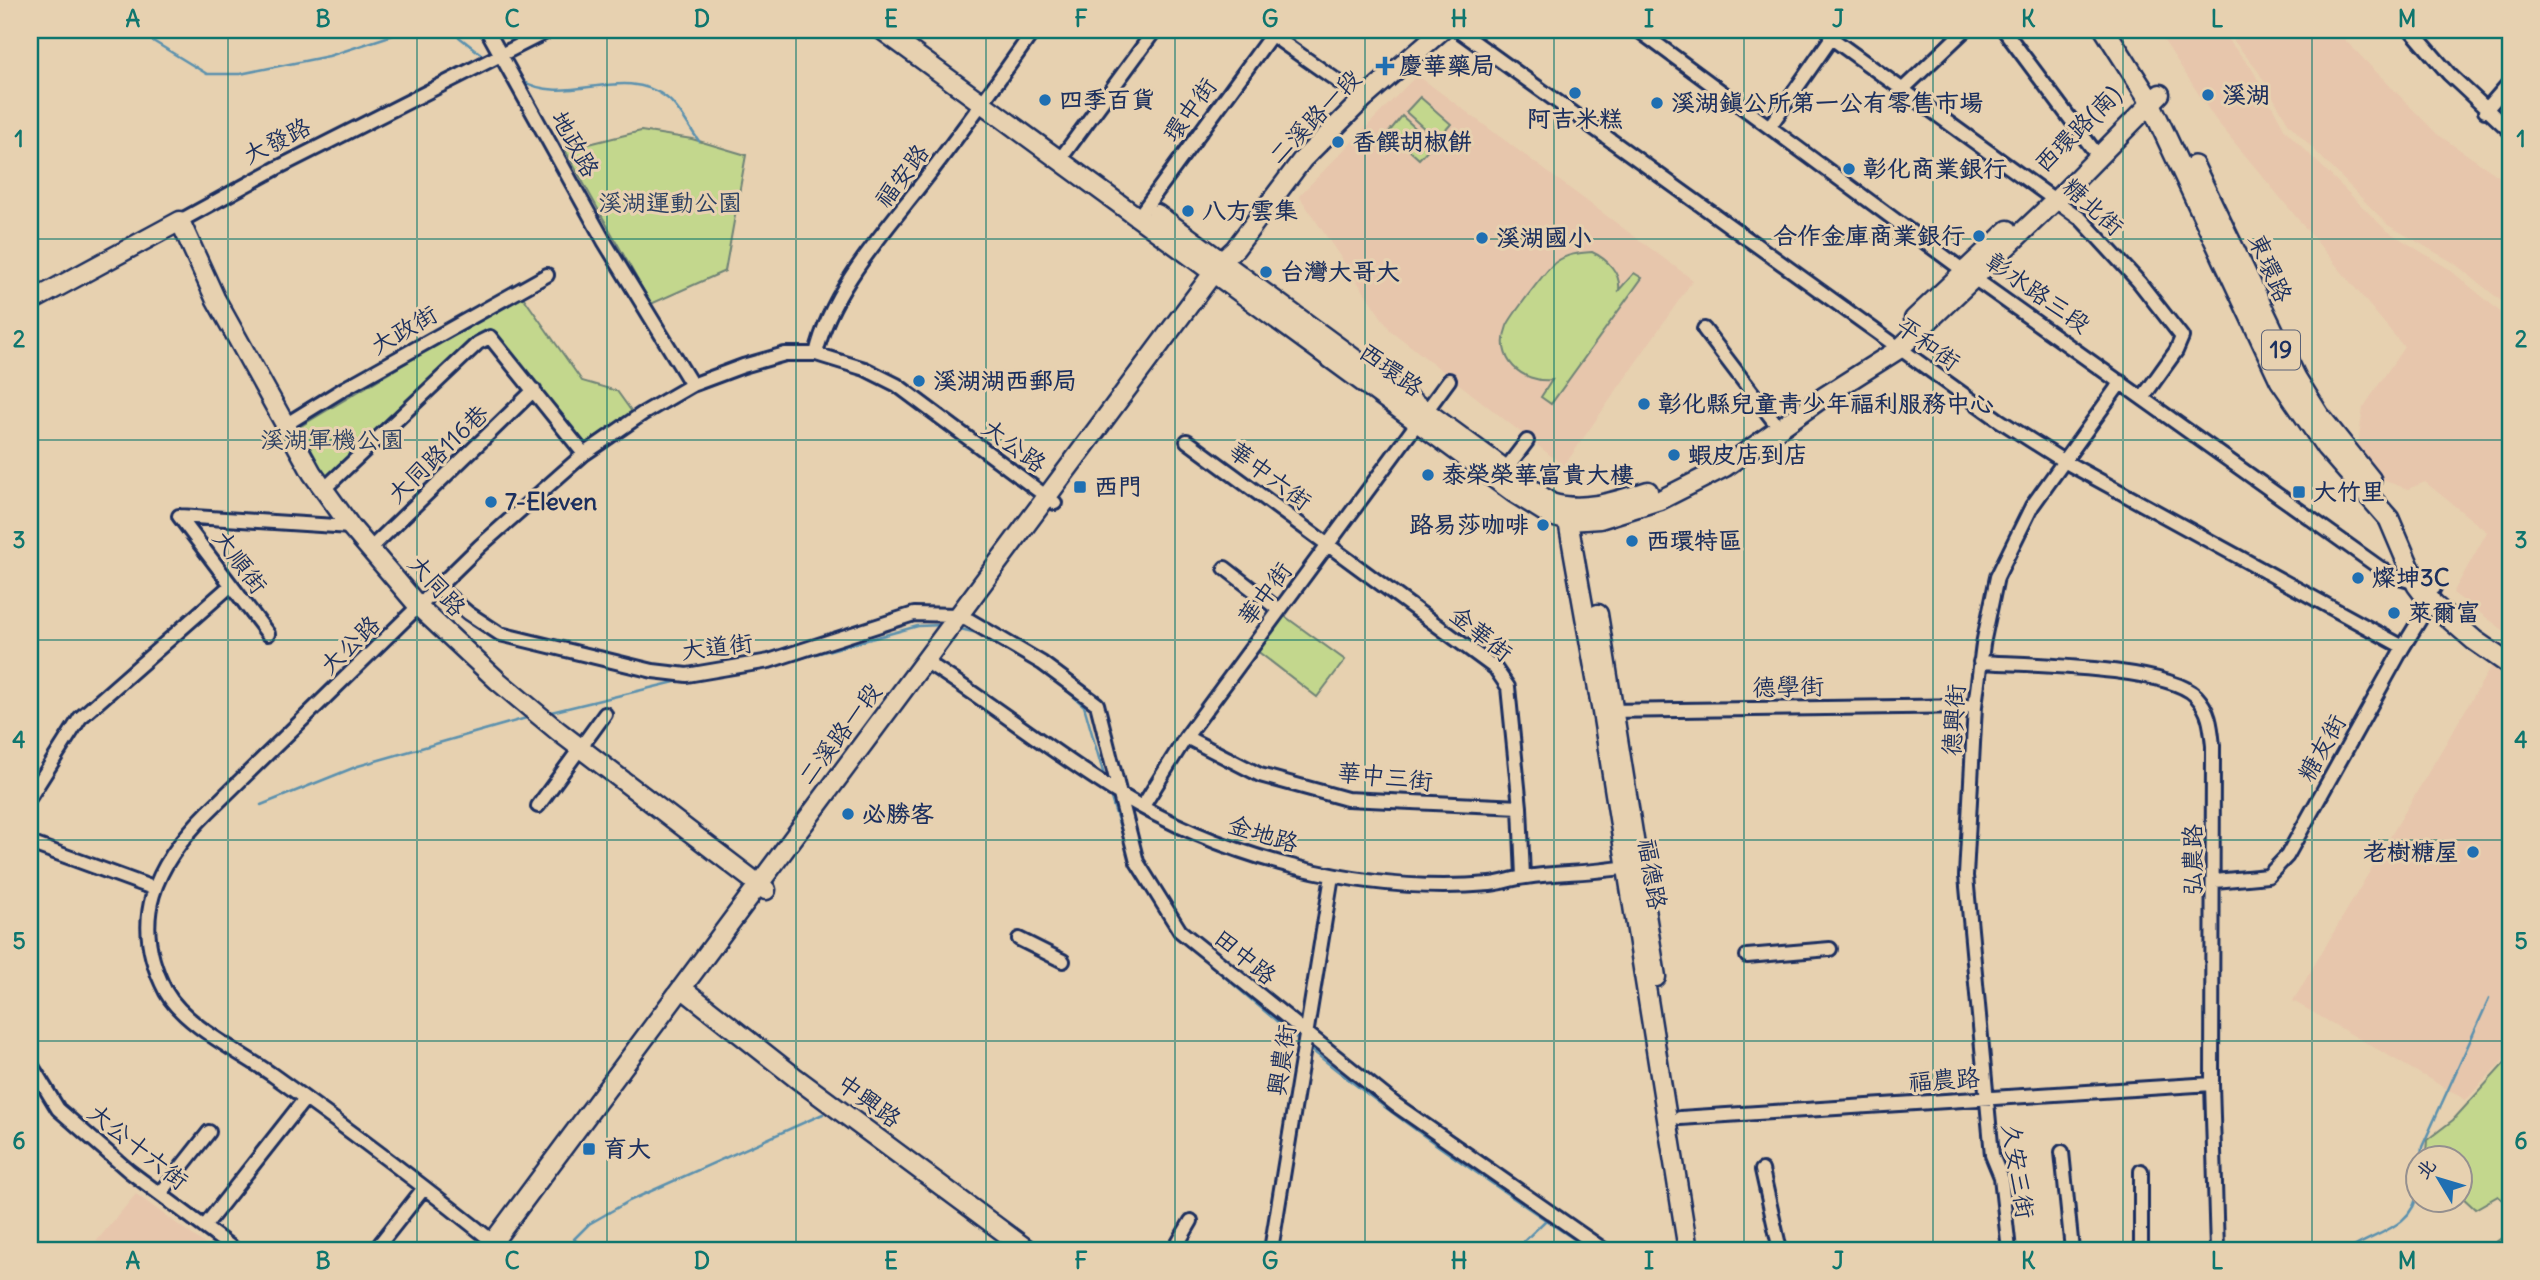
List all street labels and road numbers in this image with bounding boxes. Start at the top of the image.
street label: 二溪路一段 [1262,63,1367,170]
street label: 環中街 [1156,71,1222,147]
street label: 西環路(南) [2028,79,2127,178]
street label: 地政路 [545,105,606,182]
street label: 大發路 [238,110,315,170]
street label: 福安路 [868,138,935,213]
street label: 糖北街 [2057,171,2130,241]
street label: 東環路 [2243,229,2299,307]
street label: 彰水路三段 [1981,245,2096,339]
street label: 大政街 [365,298,442,360]
street label: 平和街 [1891,310,1967,376]
road number: 19 [2262,330,2300,370]
street label: 西環路 [1354,336,1430,402]
street label: 大同路116巷 [381,398,494,509]
street label: 大公路 [977,412,1053,478]
street label: 華中六街 [1223,434,1318,516]
street label: 大順街 [207,524,274,599]
street label: 大同路 [403,549,473,622]
street label: 華中街 [1231,556,1298,631]
street label: 金華街 [1444,599,1519,668]
street label: 大公路 [313,608,386,680]
street label: 大道街 [679,627,754,665]
street label: 德學街 [1752,670,1824,702]
street label: 二溪路一段 [791,676,887,790]
street label: 德興街 [1936,683,1970,757]
street label: 糖友街 [2291,709,2352,786]
street label: 華中三街 [1336,756,1434,796]
street label: 金地路 [1224,808,1302,858]
street label: 弘農路 [2177,824,2207,896]
street label: 福德路 [1633,836,1673,912]
street label: 田中路 [1208,922,1283,991]
street label: 興農街 [1261,1022,1301,1098]
street label: 福農路 [1907,1062,1981,1096]
street label: 中興路 [832,1067,908,1133]
street label: 大公十六街 [83,1097,195,1196]
street label: 久安三街 [1997,1121,2041,1221]

